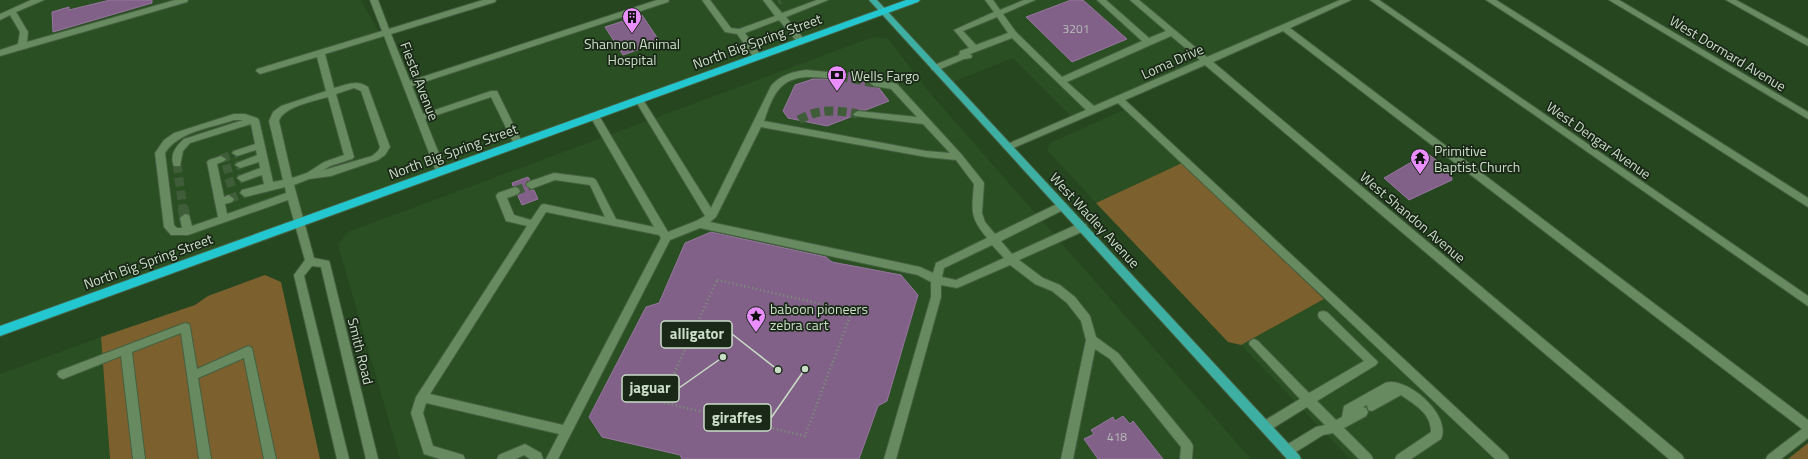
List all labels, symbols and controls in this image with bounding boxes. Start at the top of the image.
building icon: Shannon Animal Hospital [621,6,643,34]
street label: North Big Spring Street [690,8,825,74]
street label: West Dormard Avenue [1666,10,1790,96]
house number: 3201 [1063,19,1089,38]
place label: Shannon Animal Hospital [584,33,680,70]
street label: Loma Drive [1137,38,1207,84]
street label: Fiesta Avenue [395,39,445,123]
bank icon: Wells Fargo [826,64,848,92]
place label: Wells Fargo [851,65,920,86]
street label: West Dengar Avenue [1542,96,1656,184]
street label: North Big Spring Street [386,118,521,184]
place label: Primitive Baptist Church [1434,140,1520,177]
temple icon: Primitive Baptist Church [1409,147,1431,175]
street label: West Shandon Avenue [1355,166,1471,268]
street label: West Wadley Avenue [1045,167,1145,273]
street label: North Big Spring Street [81,228,216,294]
place label: baboon pioneers zebra cart [770,298,868,335]
place icon: baboon pioneers zebra cart [745,305,767,333]
street label: Smith Road [343,315,379,387]
callout: alligator [661,321,732,348]
text: alligator [670,322,725,345]
callout: jaguar [622,375,679,402]
text: jaguar [628,376,671,399]
callout: giraffes [704,404,771,431]
text: giraffes [712,406,762,429]
house number: 418 [1107,427,1127,446]

